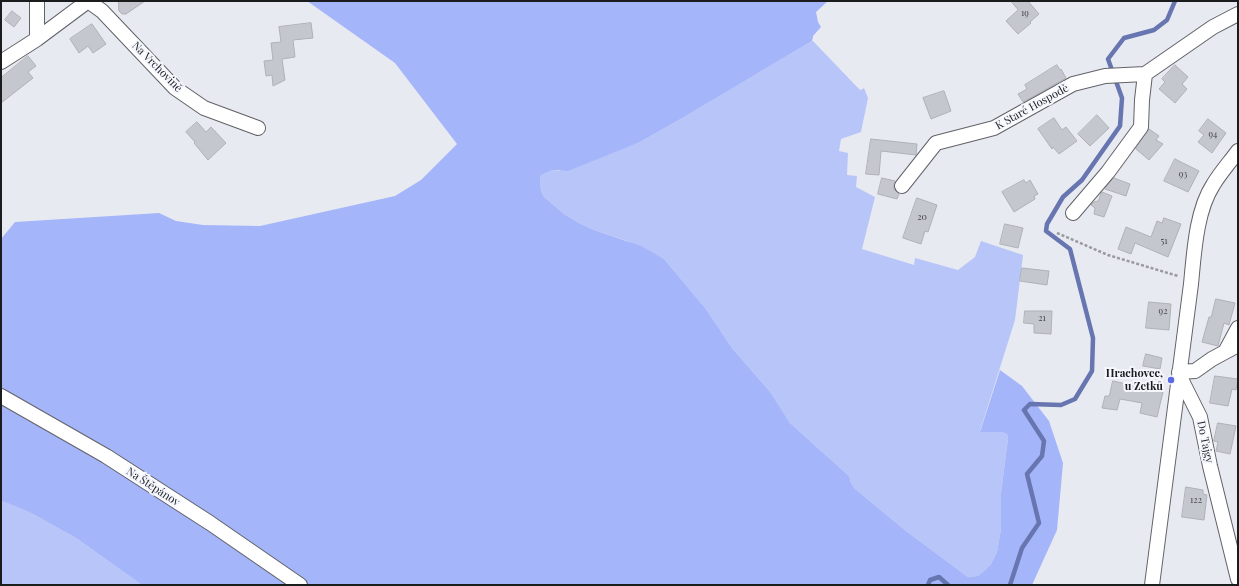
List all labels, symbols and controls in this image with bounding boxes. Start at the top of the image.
house number: 19 [1021,8,1029,18]
street label: Na Vrchovině [129,39,185,95]
street label: K Staré Hospodě [993,81,1071,133]
house number: 94 [1208,129,1218,139]
house number: 93 [1179,169,1187,179]
house number: 20 [917,212,927,222]
house number: 51 [1160,236,1168,246]
house number: 92 [1159,306,1167,316]
house number: 21 [1038,313,1046,323]
place label: Hrachovec, u Zetků [1106,367,1163,393]
marker: Hrachovec, u Zetků [1166,375,1176,385]
street label: Do Tajgy [1194,420,1216,464]
street label: Na Štěpánov [124,465,182,509]
house number: 122 [1190,495,1202,505]

